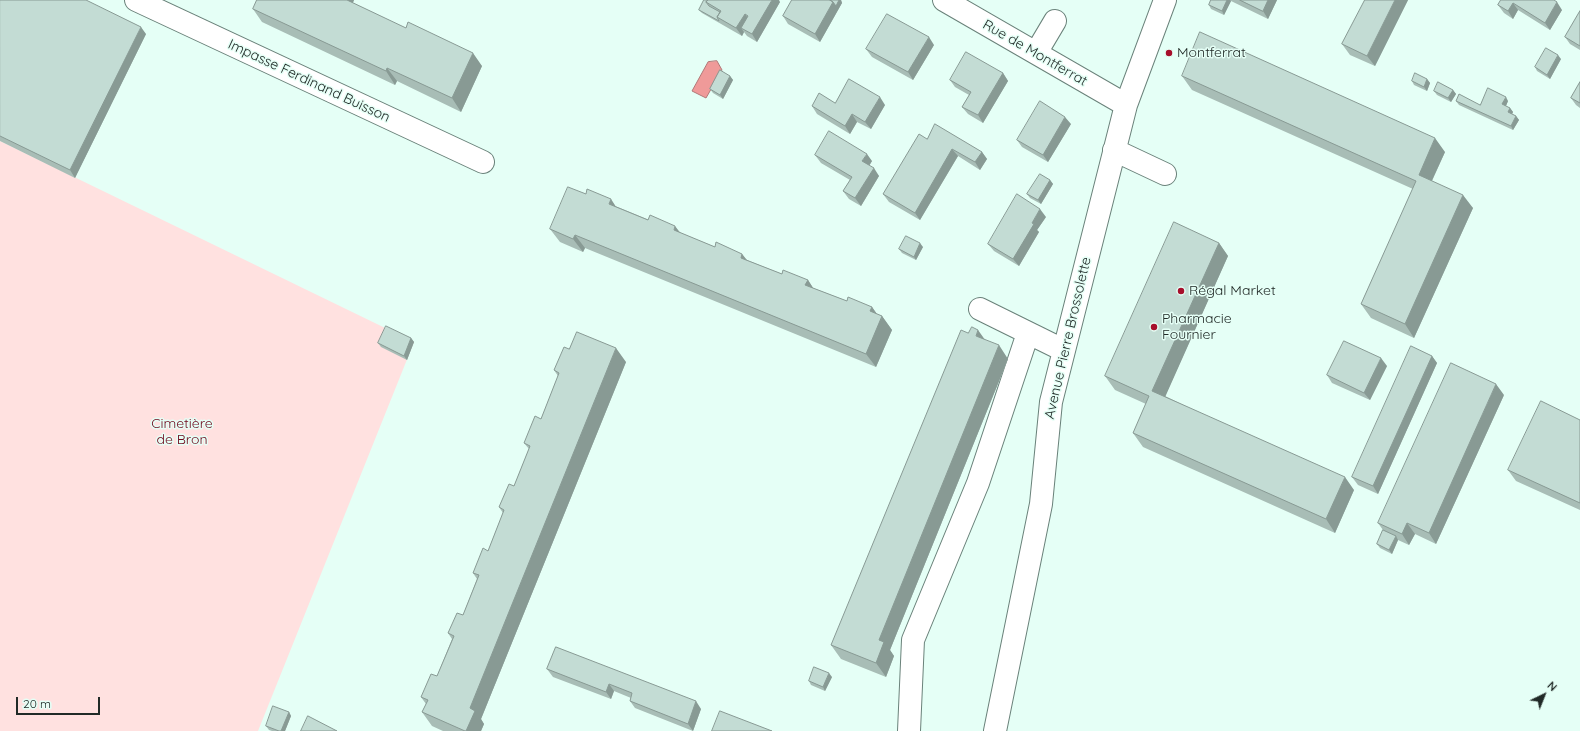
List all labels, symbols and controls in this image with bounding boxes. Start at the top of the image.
street label: Rue de Montferrat [980,16,1090,90]
street label: Impasse Ferdinand Buisson [225,36,393,126]
place label: Montferrat [1177,45,1246,61]
marker: Montferrat [1164,48,1174,58]
street label: Avenue Pierre Brossolette [1041,255,1095,421]
place label: Régal Market [1189,283,1276,299]
marker: Régal Market [1176,286,1186,296]
place label: Pharmacie Fournier [1162,311,1232,344]
marker: Pharmacie Fournier [1149,322,1159,332]
park label: Cimetière de Bron [151,416,213,448]
north arrow [1524,675,1564,715]
text: N [1544,678,1560,694]
scale bar [18,689,102,715]
text: 20 m [23,696,51,711]

